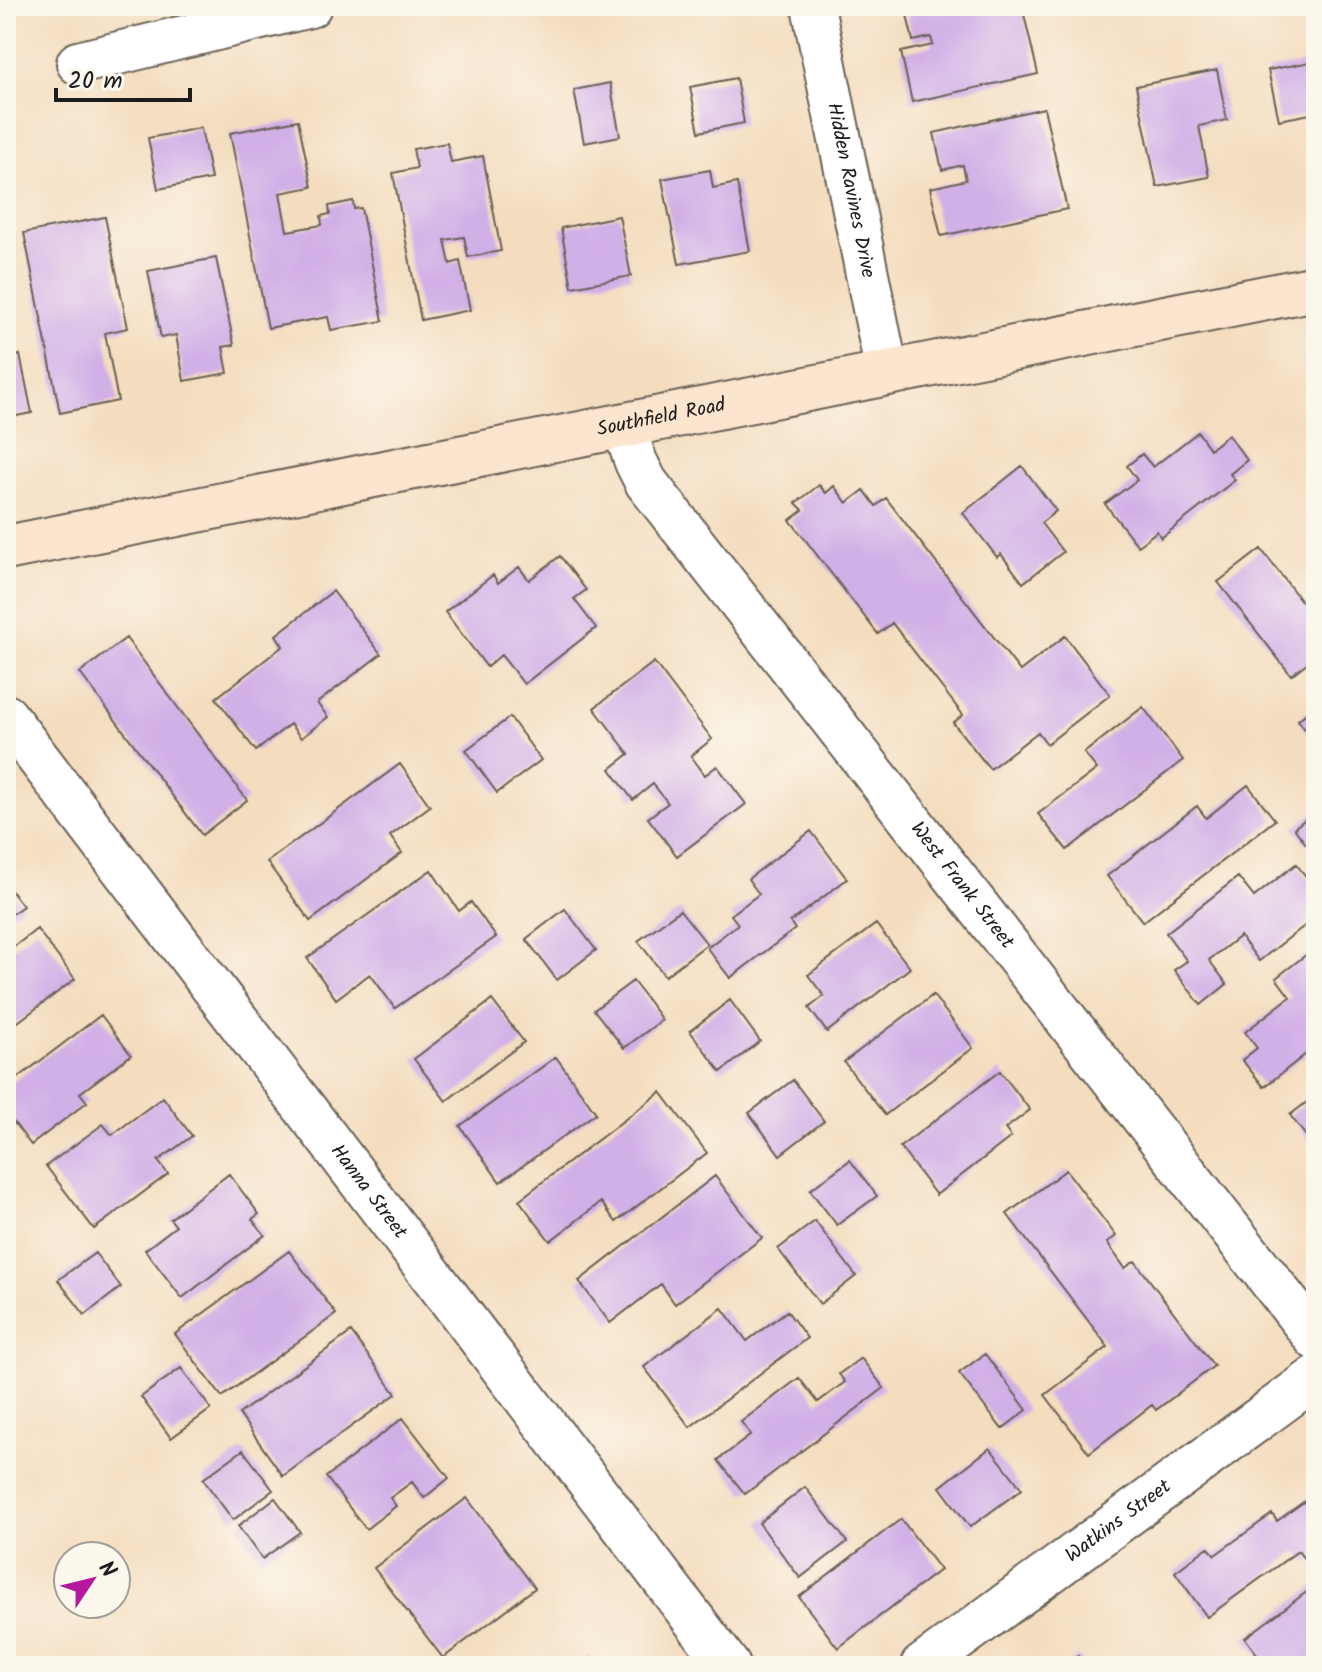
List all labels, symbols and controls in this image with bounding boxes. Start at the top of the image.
scale bar [56,52,190,102]
text: 20 m [68,62,123,101]
street label: Hidden Ravines Drive [817,100,883,281]
street label: Southfield Road [594,389,729,446]
street label: West Frank Street [901,815,1022,957]
street label: Hanna Street [321,1137,415,1246]
street label: Watkins Street [1059,1472,1179,1572]
north arrow [52,1540,132,1620]
text: N [88,1554,125,1586]

